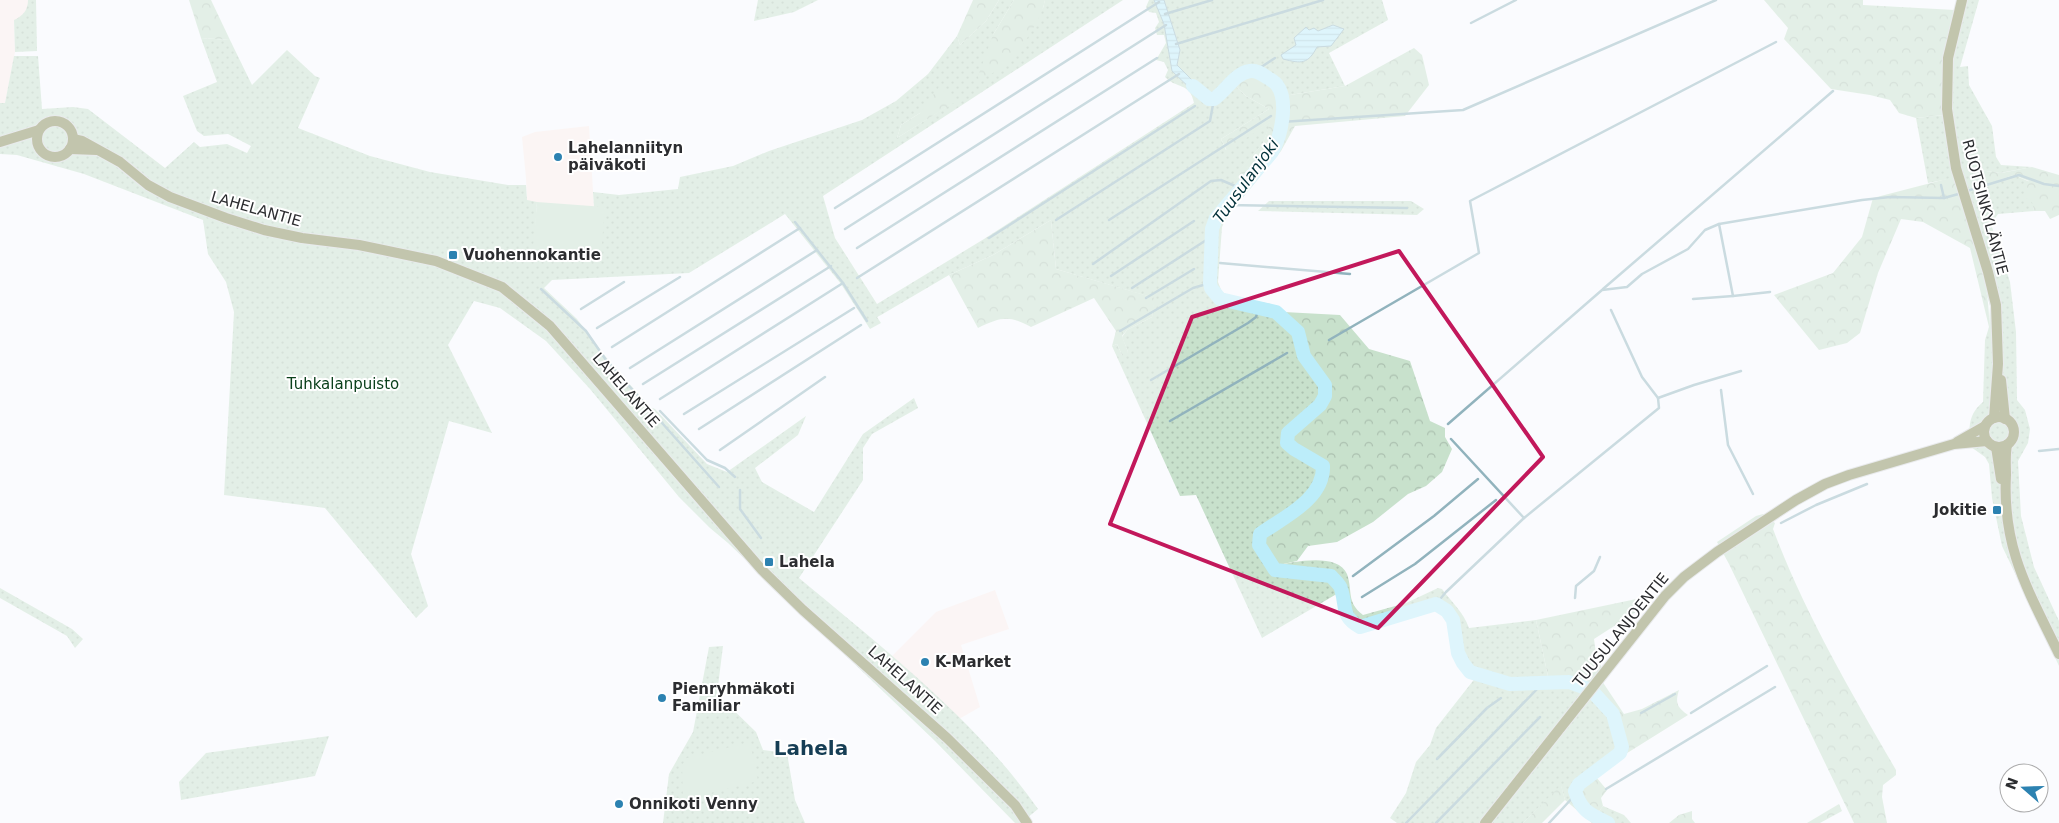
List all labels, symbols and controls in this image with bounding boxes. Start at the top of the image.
water label: Tuusulanjoki [1209,135,1283,227]
street label: RUOTSINKYLÄNTIE [1958,137,2013,277]
place label: Lahelanniityn päiväkoti [568,139,683,174]
marker: Lahelanniityn päiväkoti [552,151,564,163]
street label: LAHELANTIE [209,188,303,230]
place label: Vuohennokantie [463,246,601,264]
marker: Vuohennokantie [447,249,459,261]
street label: LAHELANTIE [589,349,663,431]
park label: Tuhkalanpuisto [286,375,399,393]
place label: Jokitie [1933,501,1987,519]
marker: Jokitie [1991,504,2003,516]
place label: Lahela [779,553,835,571]
marker: Lahela [763,556,775,568]
street label: TUUSULANJOENTIE [1569,569,1673,692]
street label: LAHELANTIE [864,642,946,718]
place label: K-Market [935,653,1011,671]
marker: K-Market [919,656,931,668]
place label: Pienryhmäkoti Familiar [672,680,795,715]
marker: Pienryhmäkoti Familiar [656,692,668,704]
district label: Lahela [774,736,848,760]
north arrow [1999,763,2049,813]
text: N [2002,775,2021,792]
place label: Onnikoti Venny [629,795,758,813]
marker: Onnikoti Venny [613,798,625,810]

